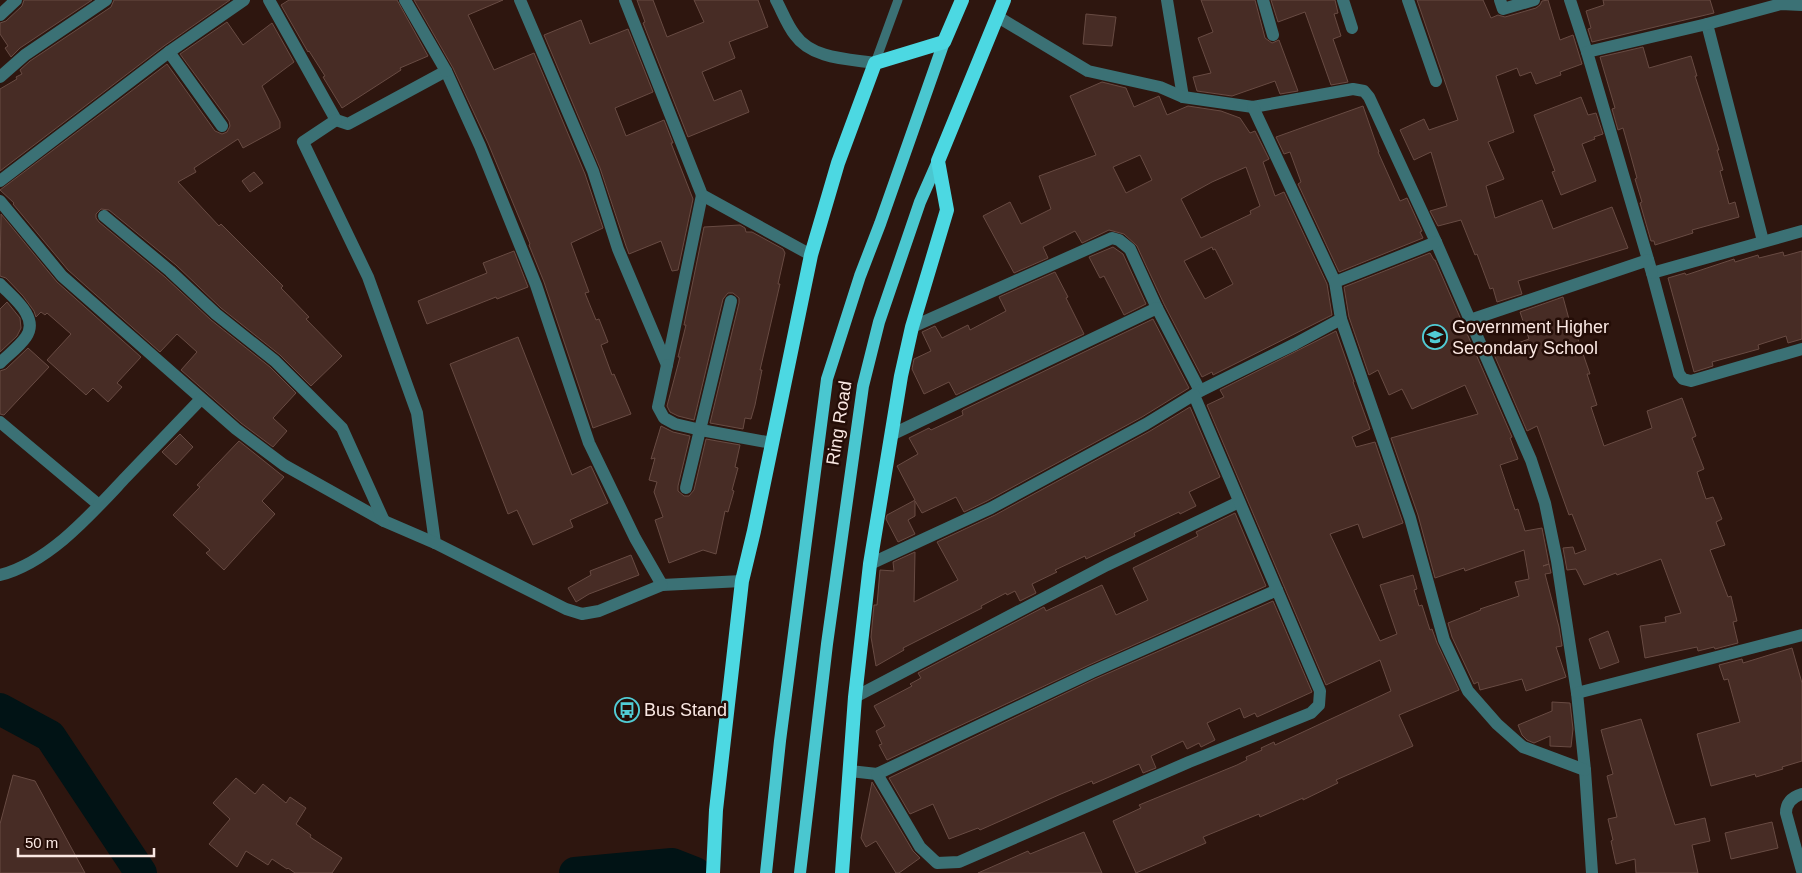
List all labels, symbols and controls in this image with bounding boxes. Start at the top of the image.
place label: Government Higher Secondary School [1452,317,1609,358]
school or university icon: Government Higher Secondary School [1422,324,1448,350]
street label: Ring Road [822,379,856,467]
bus stop icon: Bus Stand [614,697,640,723]
place label: Bus Stand [644,700,727,720]
scale bar [18,826,154,858]
text: 50 m [25,834,58,851]

